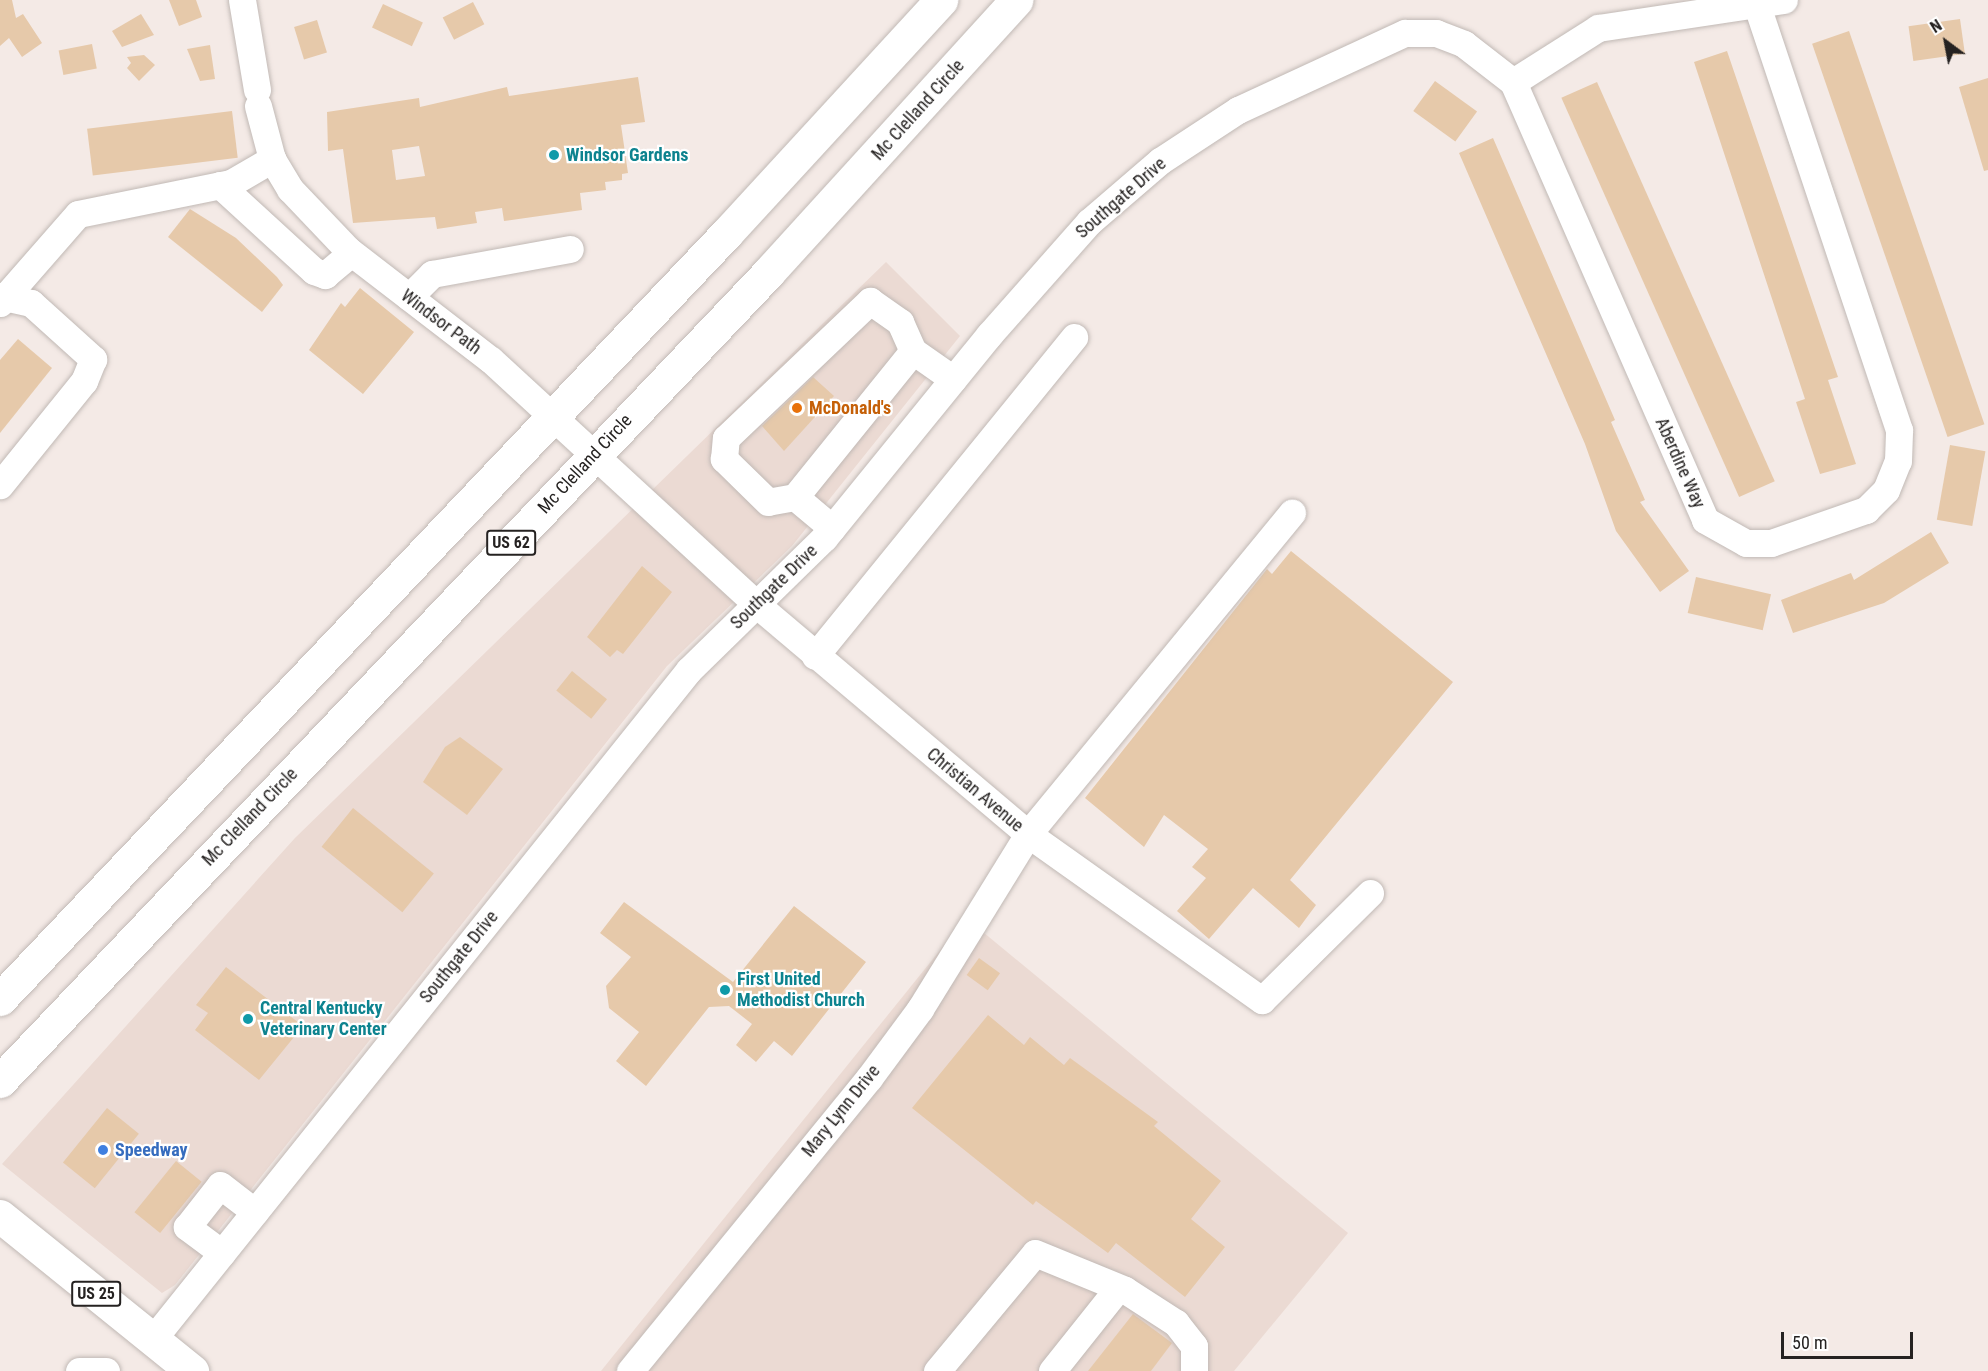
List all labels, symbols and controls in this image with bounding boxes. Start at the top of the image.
north arrow [1916,12,1976,72]
text: N [1927,16,1945,37]
street label: Mc Clelland Circle [867,55,969,165]
place label: Windsor Gardens [566,144,688,166]
marker: Windsor Gardens [547,148,561,162]
street label: Southgate Drive [1072,153,1170,243]
street label: Windsor Path [397,285,485,359]
place label: McDonald's [809,397,891,419]
marker: McDonald's [790,401,804,415]
street label: Mc Clelland Circle [533,410,637,518]
street label: Aberdine Way [1650,414,1710,512]
road number: US 62 [486,530,536,556]
street label: Southgate Drive [726,540,822,634]
street label: Christian Avenue [922,743,1028,837]
street label: Mc Clelland Circle [198,763,302,871]
street label: Southgate Drive [415,907,503,1007]
place label: First United Methodist Church [737,969,865,1012]
marker: First United Methodist Church [718,983,732,997]
place label: Central Kentucky Veterinary Center [260,998,387,1040]
marker: Central Kentucky Veterinary Center [241,1012,255,1026]
street label: Mary Lynn Drive [797,1061,885,1161]
place label: Speedway [115,1139,188,1161]
marker: Speedway [96,1143,110,1157]
road number: US 25 [70,1281,122,1307]
scale bar [1784,1320,1916,1358]
text: 50 m [1792,1332,1827,1353]

